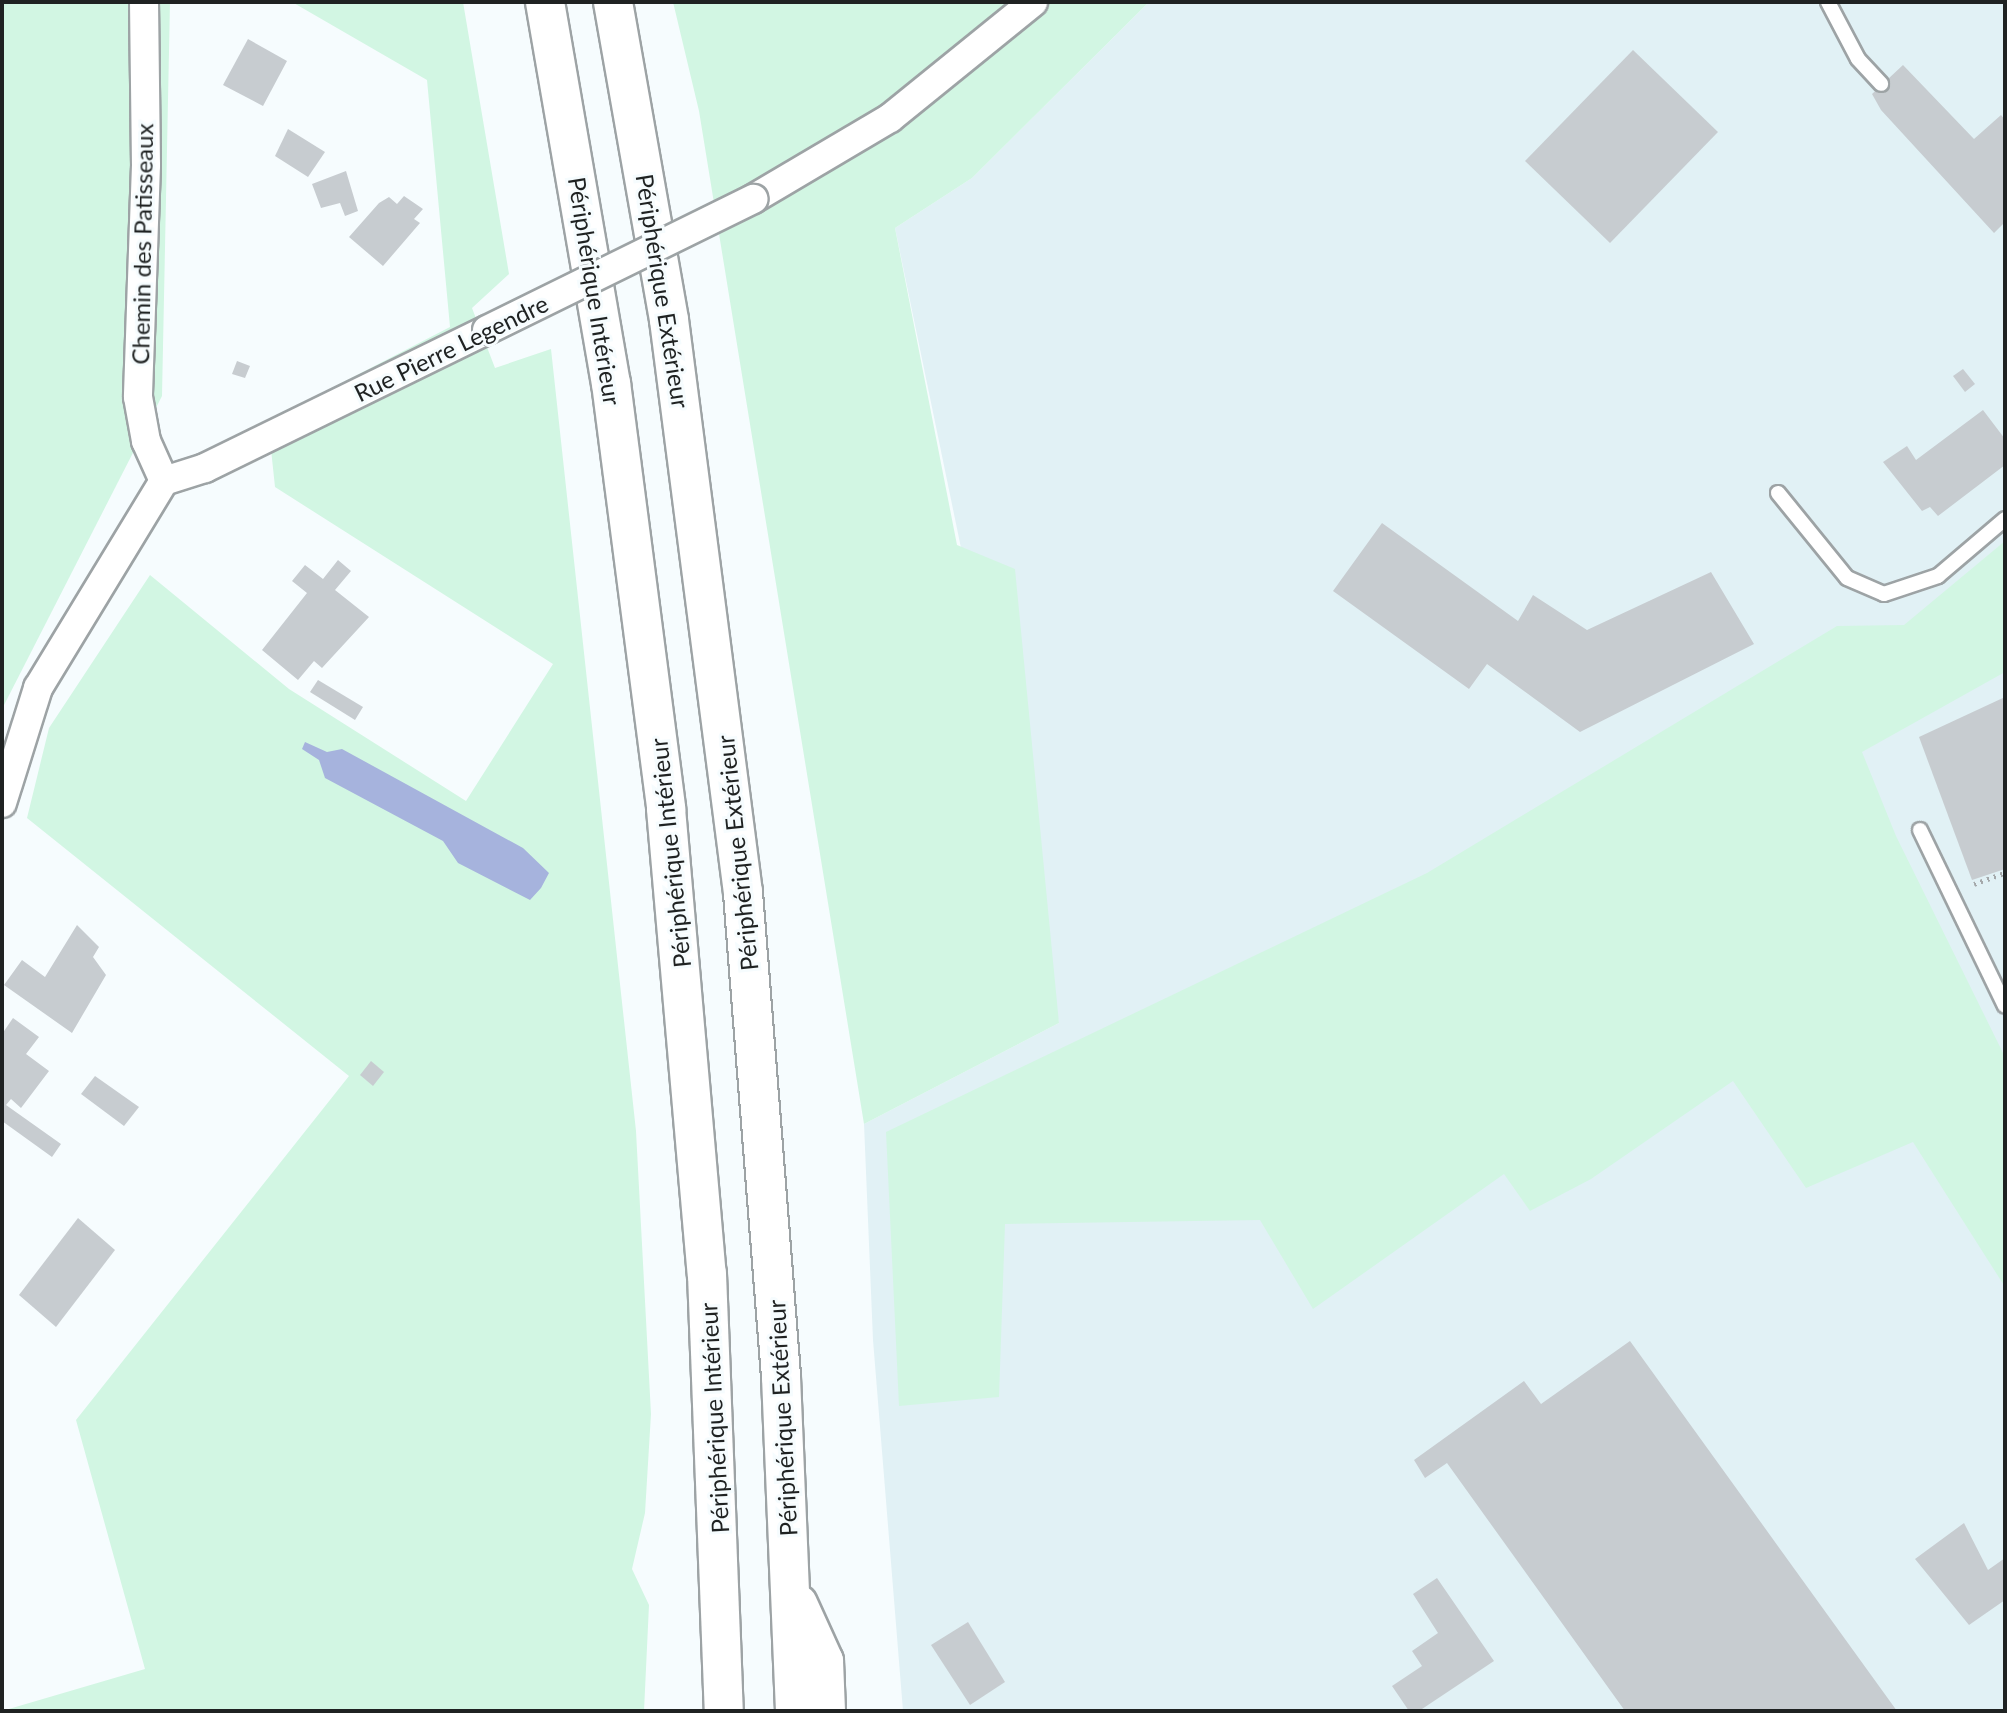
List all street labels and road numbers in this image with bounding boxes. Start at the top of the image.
street label: Chemin des Patisseaux [125,123,159,365]
street label: Périphérique Extérieur [630,172,696,410]
street label: Périphérique Intérieur [563,175,627,407]
street label: Rue Pierre Legendre [349,289,553,407]
street label: Périphérique Extérieur [710,734,764,972]
street label: Périphérique Intérieur [644,737,696,969]
street label: Périphérique Extérieur [761,1299,803,1537]
street label: Périphérique Intérieur [694,1302,734,1534]

